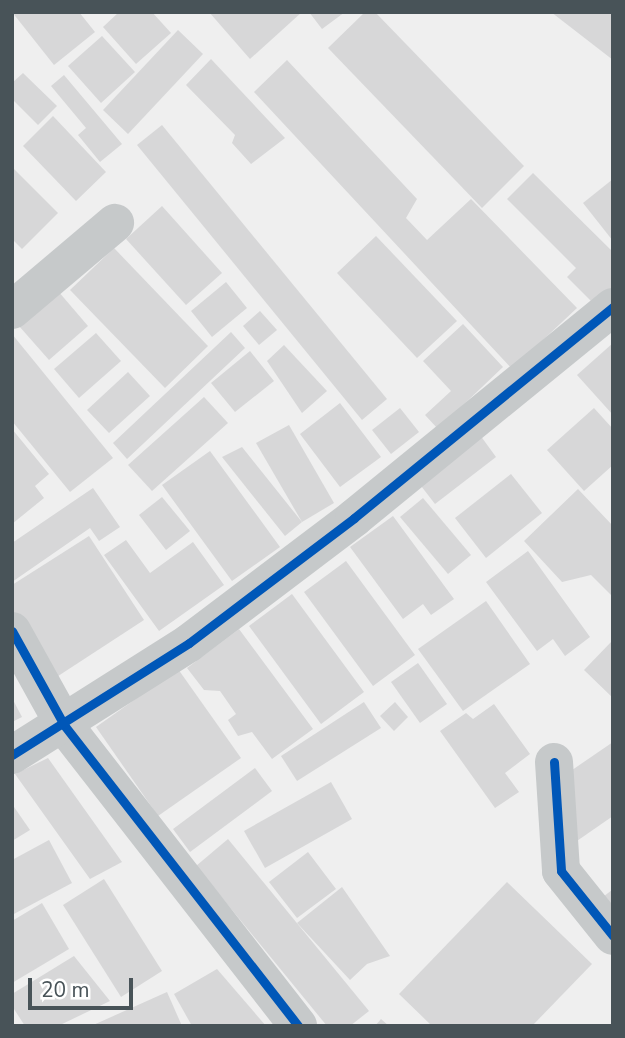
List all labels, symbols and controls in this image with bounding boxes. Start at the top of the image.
scale bar [32,964,136,1008]
text: 20 m [41,976,90,1004]

